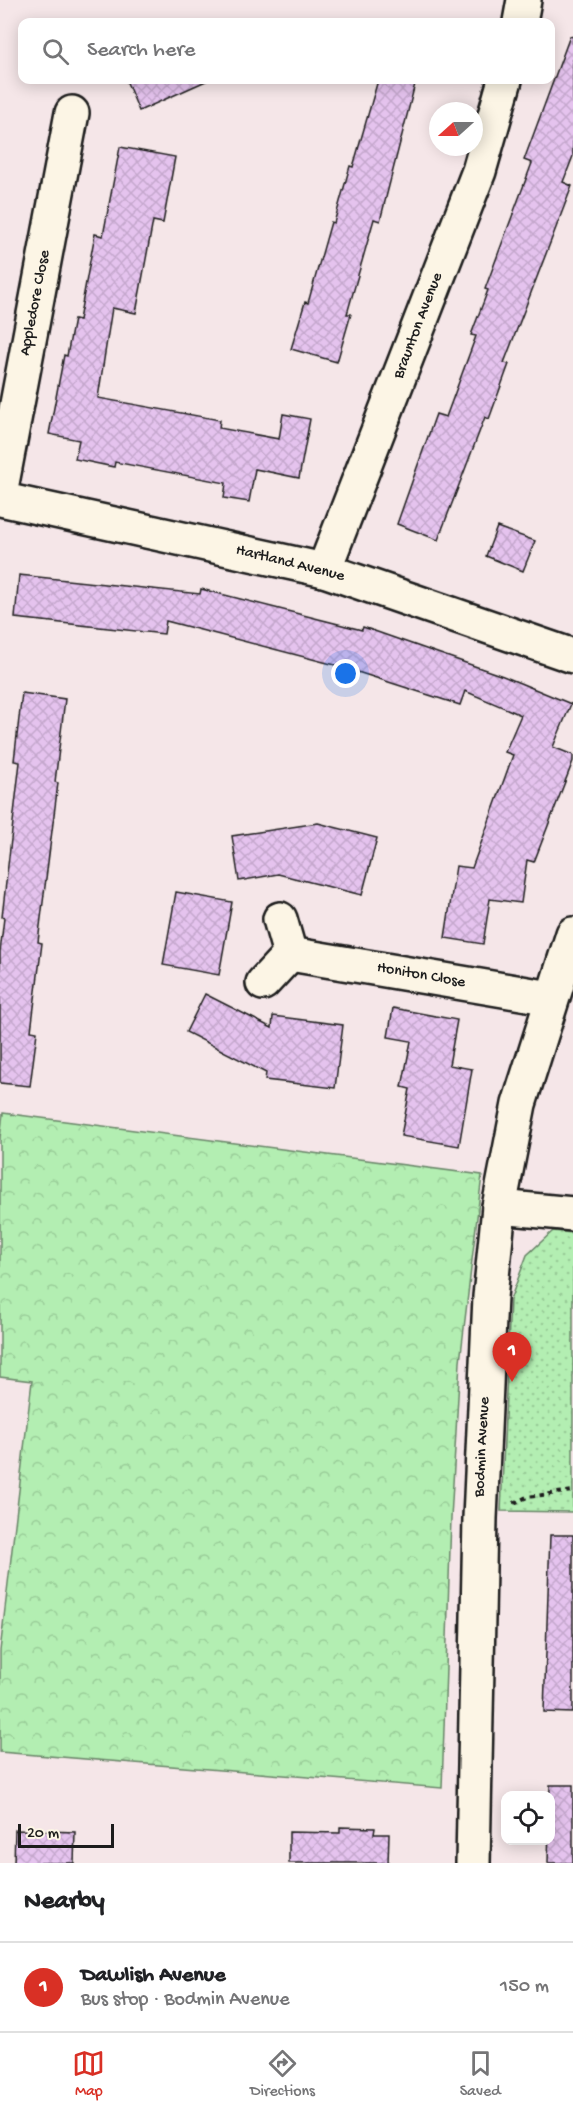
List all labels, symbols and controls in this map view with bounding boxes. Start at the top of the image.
search box [18,18,555,84]
icon: search [39,35,72,68]
text: Search here [87,38,195,64]
north arrow [429,102,483,156]
street label: Appledore Close [16,248,56,357]
street label: Braunton Avenue [390,270,448,383]
street label: Hartland Avenue [234,541,347,587]
your location [331,659,360,688]
street label: Honiton Close [375,959,467,993]
pin: 1 [492,1332,532,1382]
street label: Bodmin Avenue [471,1396,495,1499]
map controls [501,1791,555,1845]
button: locate [501,1791,555,1845]
scale bar [18,1821,114,1848]
text: 20 m [27,1825,59,1844]
text: Nearby [24,1887,105,1918]
text: Dawlish Avenue [81,1963,226,1989]
text: 1 [39,1976,48,1999]
text: 150 m [500,1976,549,1999]
text: Bus stop · Bodmin Avenue [81,1989,289,2012]
tab: Map [72,2047,105,2102]
tab: Directions [250,2047,315,2102]
tab: Saved [460,2047,501,2102]

